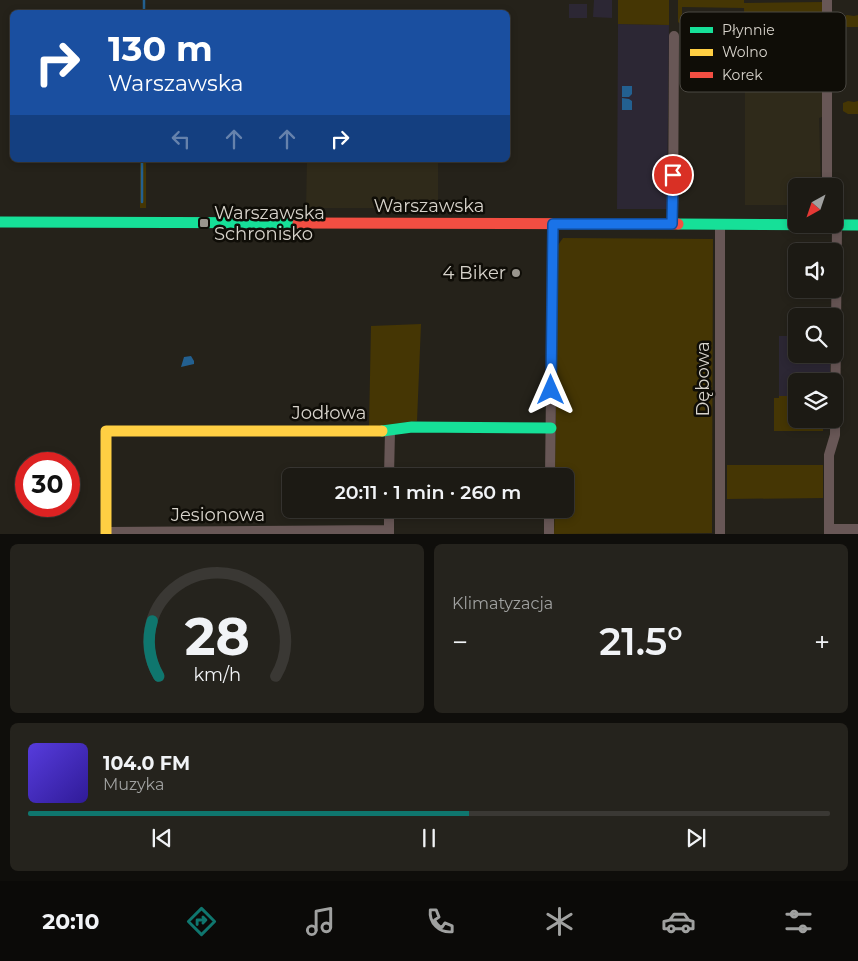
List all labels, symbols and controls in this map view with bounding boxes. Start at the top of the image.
legend [680,12,846,92]
text: Płynnie [722,21,775,39]
text: 130 m [108,27,213,70]
icon: right [25,30,90,95]
text: Wolno [722,43,768,61]
text: Korek [722,66,763,84]
text: Warszawska [108,70,244,97]
icon: left [167,125,195,153]
icon: ahead [220,125,248,153]
icon: ahead [273,125,301,153]
icon: right [326,125,354,153]
pin [652,154,694,196]
icon: arrive [659,161,687,189]
north arrow [788,178,842,232]
map controls [788,178,843,428]
street label: Warszawska [374,195,484,217]
place label: Warszawska Schronisko [214,202,325,245]
marker: Warszawska Schronisko [198,217,210,229]
button: sound [788,243,843,298]
place label: 4 Biker [442,262,506,284]
marker: 4 Biker [510,267,522,279]
button: search [788,308,843,363]
street label: Dębowa [692,341,714,417]
position arrow [524,363,576,415]
button: layers [788,373,843,428]
street label: Jodłowa [291,402,366,424]
speed limit sign: 30 [15,452,80,517]
text: 20:11 · 1 min · 260 m [335,481,521,504]
street label: Jesionowa [170,504,265,526]
text: Klimatyzacja [452,594,553,613]
text: 28 [184,605,250,668]
text: 21.5° [599,618,683,665]
text: − [452,625,468,659]
text: + [814,625,830,659]
text: km/h [193,664,241,685]
text: 104.0 FM [103,752,190,775]
text: Muzyka [103,775,164,794]
icon: previous [148,824,176,852]
icon: pause [415,824,443,852]
icon: next [682,824,710,852]
icon: directions [184,904,219,939]
icon: music [303,904,338,939]
icon: phone [423,904,458,939]
icon: climate [542,904,577,939]
icon: car [661,904,696,939]
icon: filters [781,904,816,939]
text: 20:10 [42,908,99,935]

